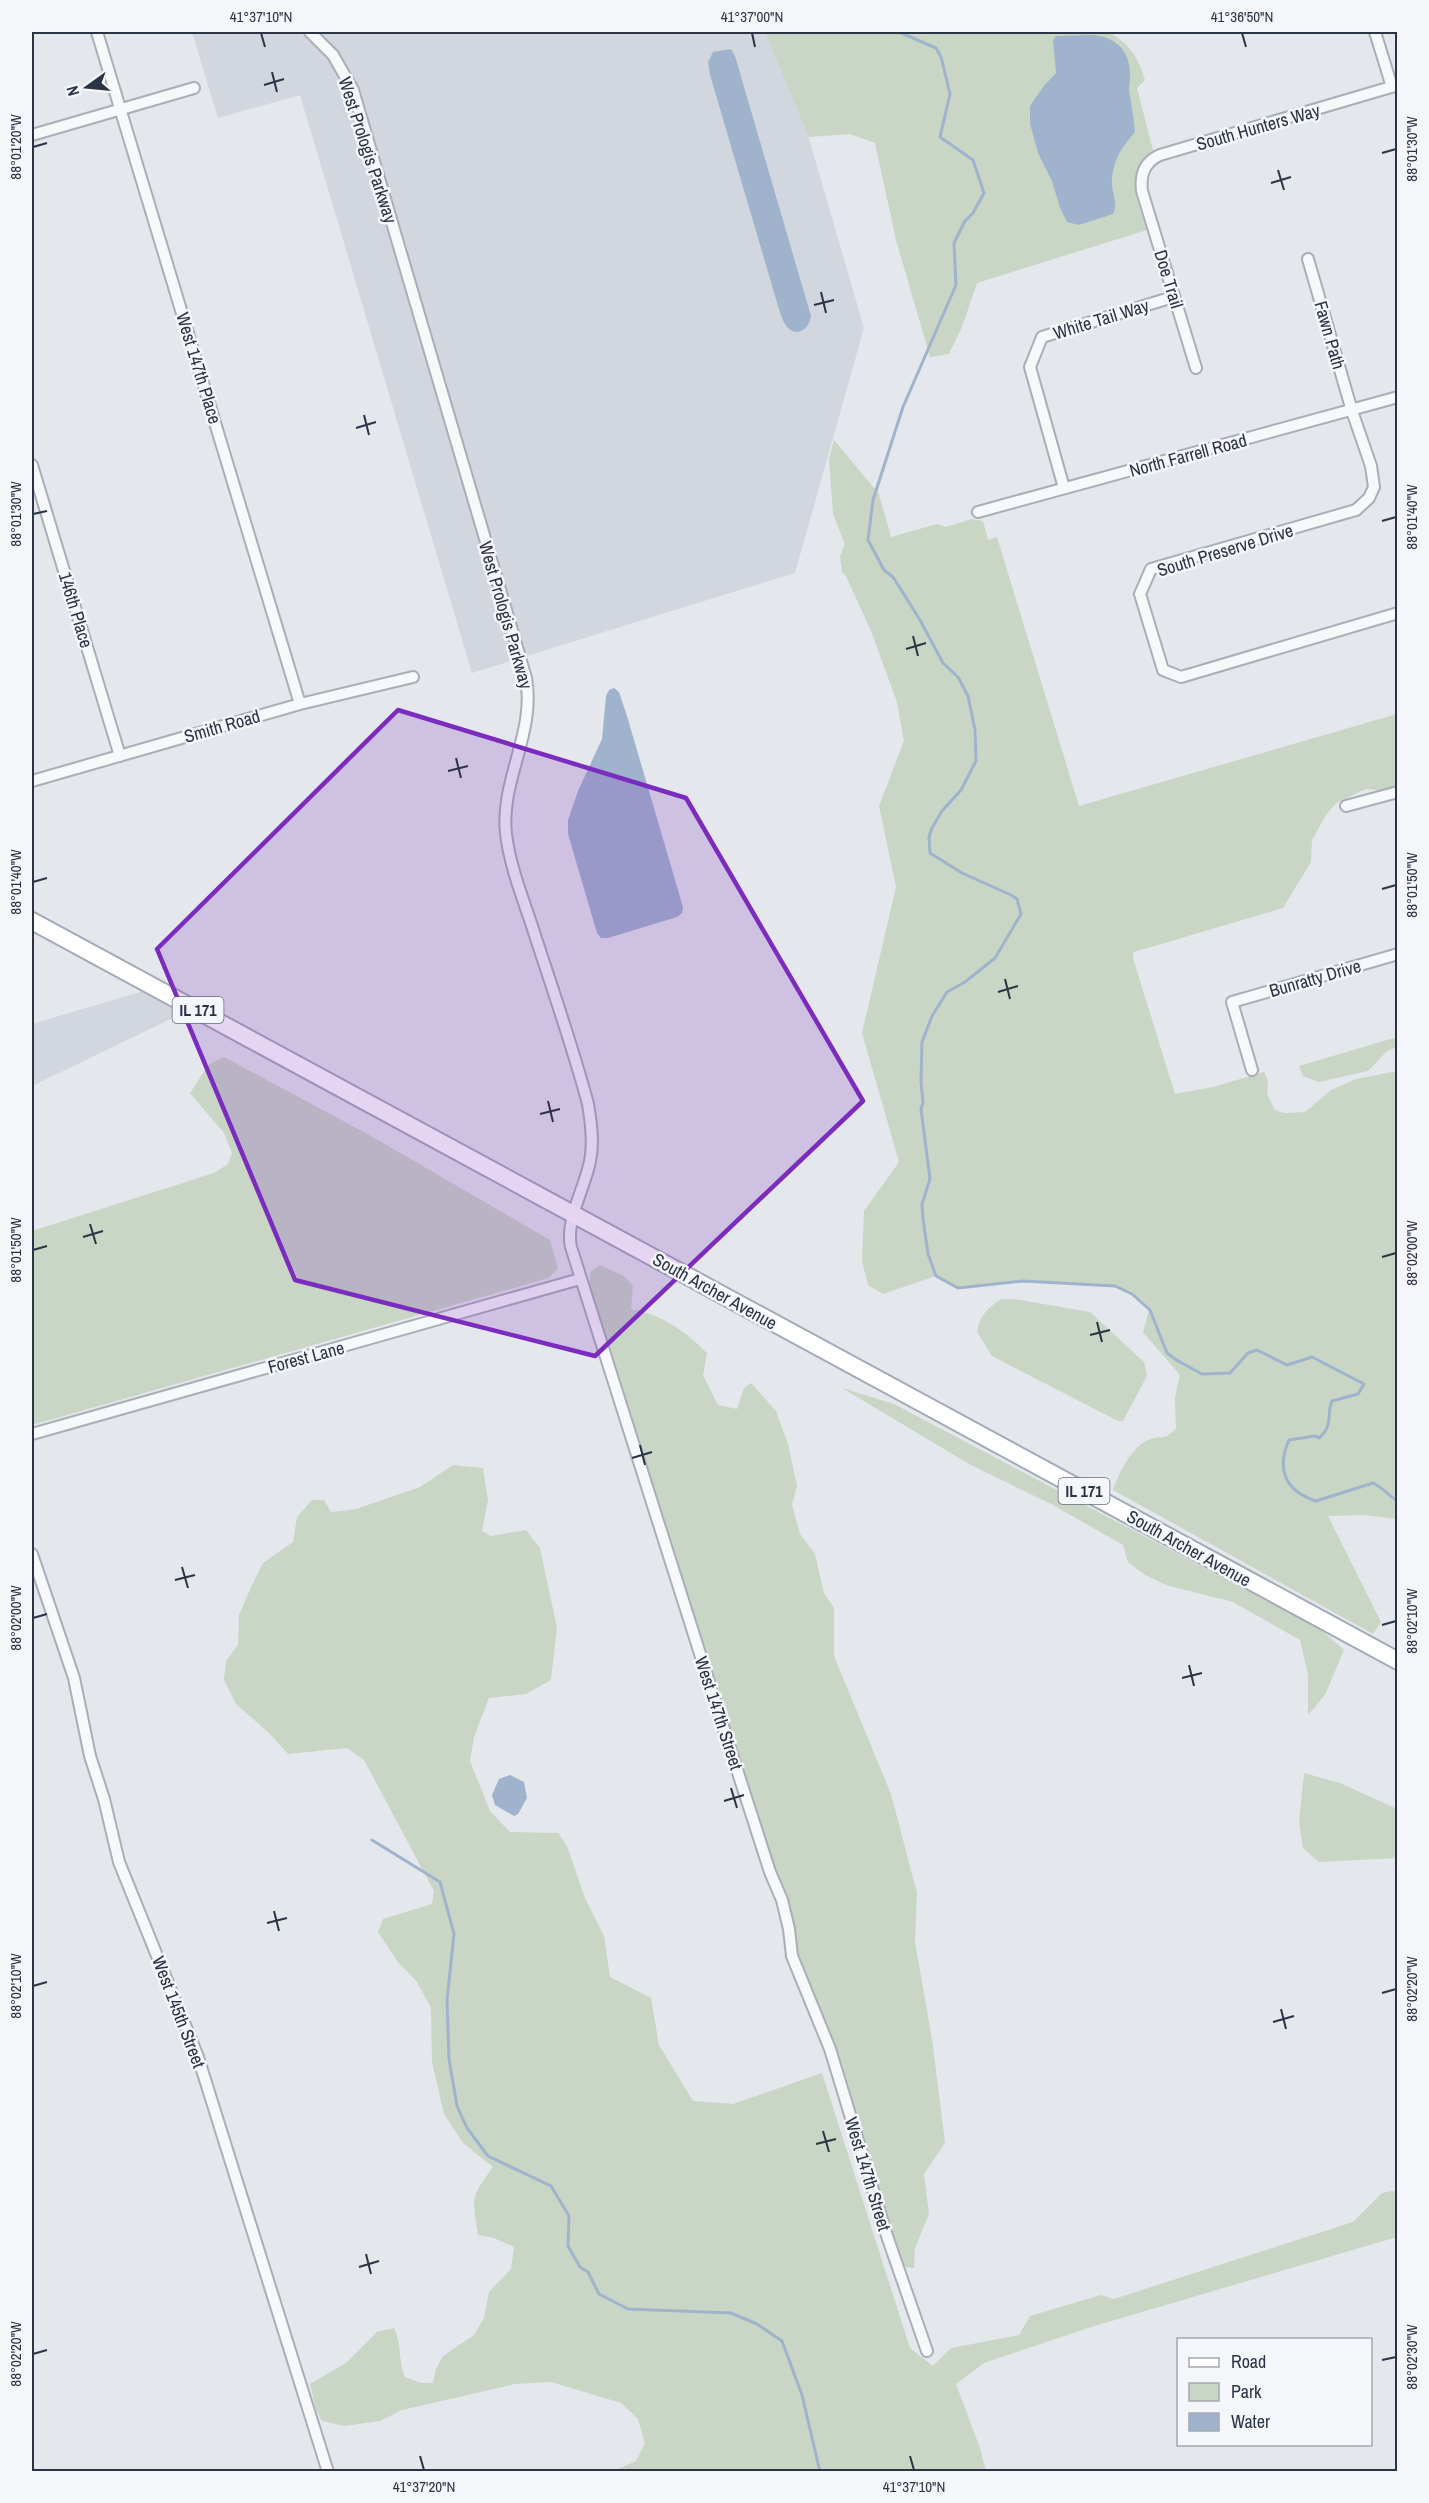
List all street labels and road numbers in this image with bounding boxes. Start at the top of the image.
street label: West Prologis Parkway [333,74,404,227]
street label: South Hunters Way [1193,97,1323,157]
street label: Doe Trail [1148,247,1190,311]
street label: White Tail Way [1050,292,1152,345]
street label: Fawn Path [1308,298,1352,372]
street label: West 147th Place [170,309,228,427]
street label: North Farrell Road [1126,427,1250,483]
street label: South Preserve Drive [1154,517,1296,583]
street label: West Prologis Parkway [473,538,539,692]
street label: 146th Place [53,569,99,651]
street label: Smith Road [181,703,263,749]
street label: Bunratty Drive [1266,953,1364,1003]
road number: IL 171 [172,997,224,1023]
street label: South Archer Avenue [648,1247,782,1335]
street label: Forest Lane [265,1335,347,1379]
road number: IL 171 [1058,1478,1110,1504]
street label: South Archer Avenue [1122,1504,1256,1592]
street label: West 147th Street [689,1653,749,1773]
street label: West 145th Street [146,1952,212,2072]
street label: West 147th Street [839,2114,897,2234]

